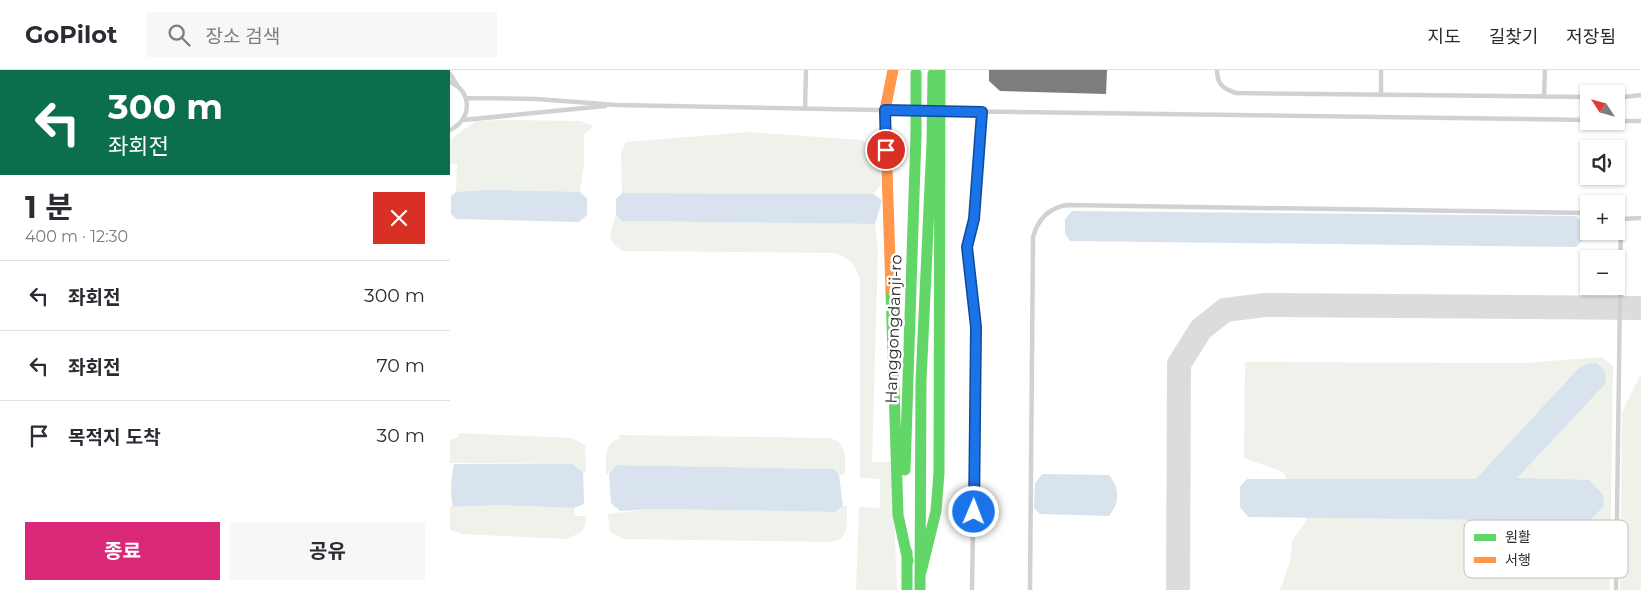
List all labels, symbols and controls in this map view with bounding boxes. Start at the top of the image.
search box [147,12,497,57]
text: GoPilot [25,20,117,49]
icon: search [165,21,193,49]
text: 장소 검색 [205,25,280,48]
text: 지도 [1428,26,1461,48]
text: 길찾기 [1489,26,1538,48]
text: 저장됨 [1566,26,1616,48]
text: 300 m [108,85,223,128]
north arrow [1580,85,1625,130]
map controls [1580,85,1625,295]
icon: left [25,90,90,155]
pin [865,129,907,171]
text: 좌회전 [108,133,169,160]
icon: arrive [872,136,900,164]
button: sound [1580,140,1625,185]
text: 1 분 [25,189,73,226]
button: close [373,192,425,244]
button: + [1580,195,1625,240]
text: 400 m · 12:30 [25,227,128,246]
button: − [1580,250,1625,295]
street label: Hanggongdanji-ro [881,254,906,404]
icon: left [25,282,53,310]
text: 300 m [364,284,425,307]
text: 좌회전 [68,286,120,309]
icon: left [25,352,53,380]
text: 70 m [376,354,425,377]
text: 좌회전 [68,356,120,379]
icon: arrive [25,422,53,450]
text: 30 m [377,424,425,447]
text: 목적지 도착 [68,426,161,449]
position arrow [947,485,999,537]
legend [1464,520,1628,578]
button: 종료 [25,522,220,580]
button: 공유 [230,522,425,580]
text: 원활 [1505,528,1531,546]
text: 서행 [1505,551,1531,569]

